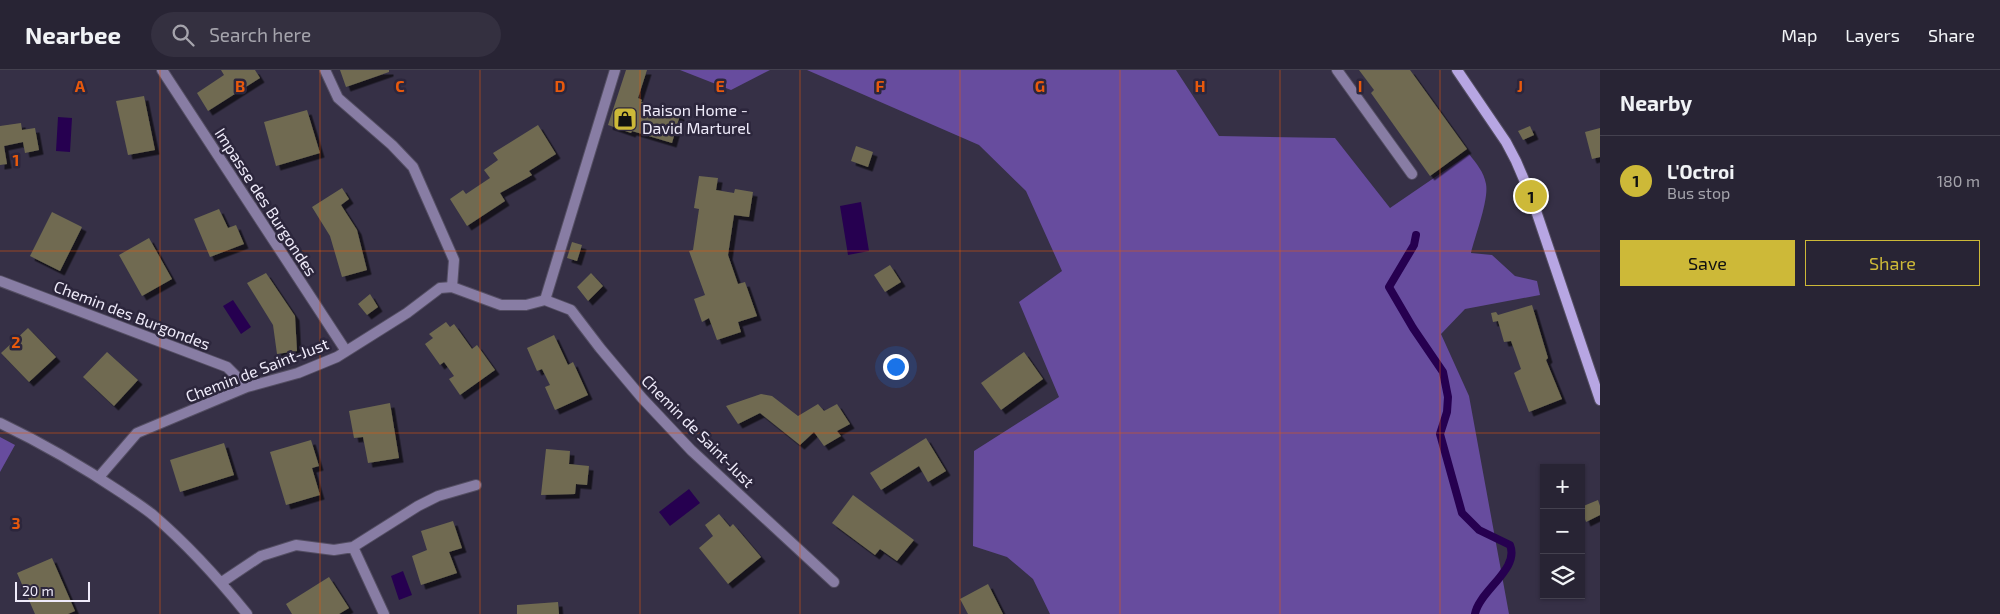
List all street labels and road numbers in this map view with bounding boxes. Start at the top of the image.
street label: Impasse des Burgondes [211,124,321,279]
street label: Chemin des Burgondes [51,276,213,353]
street label: Chemin de Saint-Just [183,333,331,406]
street label: Chemin de Saint-Just [638,370,759,491]

